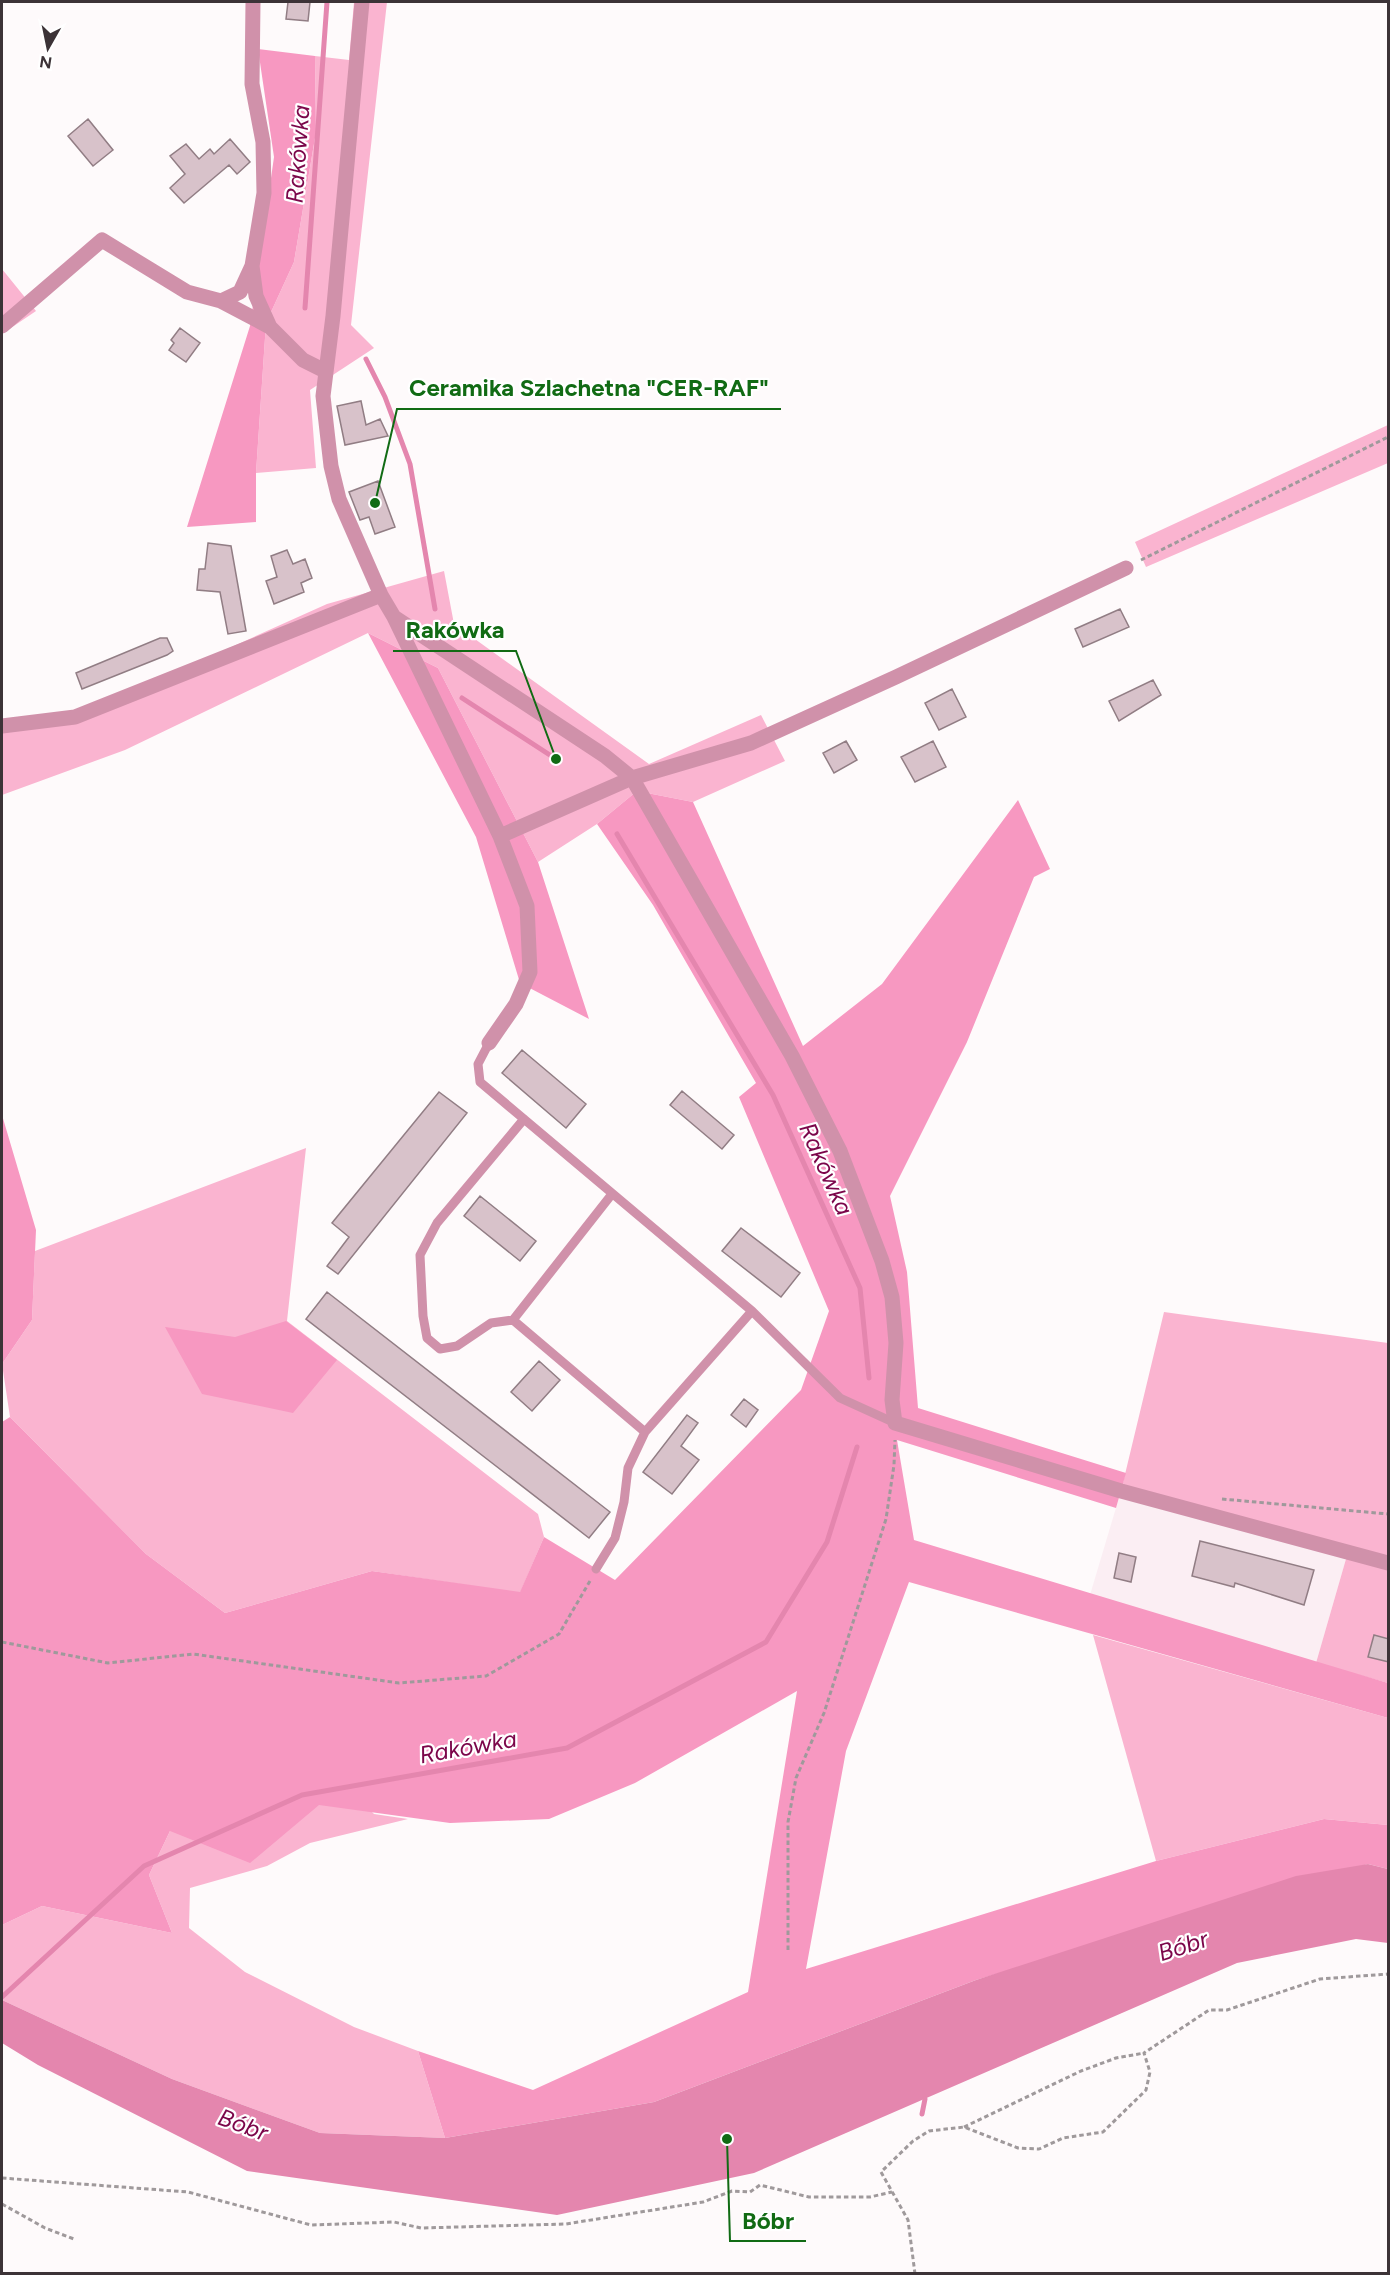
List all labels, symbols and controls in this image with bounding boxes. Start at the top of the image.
north arrow [18,18,78,78]
text: N [38,52,53,73]
water label: Rakówka [280,104,315,204]
callout: Ceramika Szlachetna "CER-RAF" [397,367,781,409]
text: Ceramika Szlachetna "CER-RAF" [409,373,769,402]
callout: Rakówka [393,609,516,651]
text: Rakówka [405,615,505,644]
water label: Rakówka [793,1118,860,1220]
water label: Rakówka [417,1724,519,1769]
water label: Bóbr [1154,1924,1212,1967]
water label: Bóbr [214,2102,273,2147]
callout: Bóbr [730,2199,806,2241]
text: Bóbr [742,2206,794,2235]

